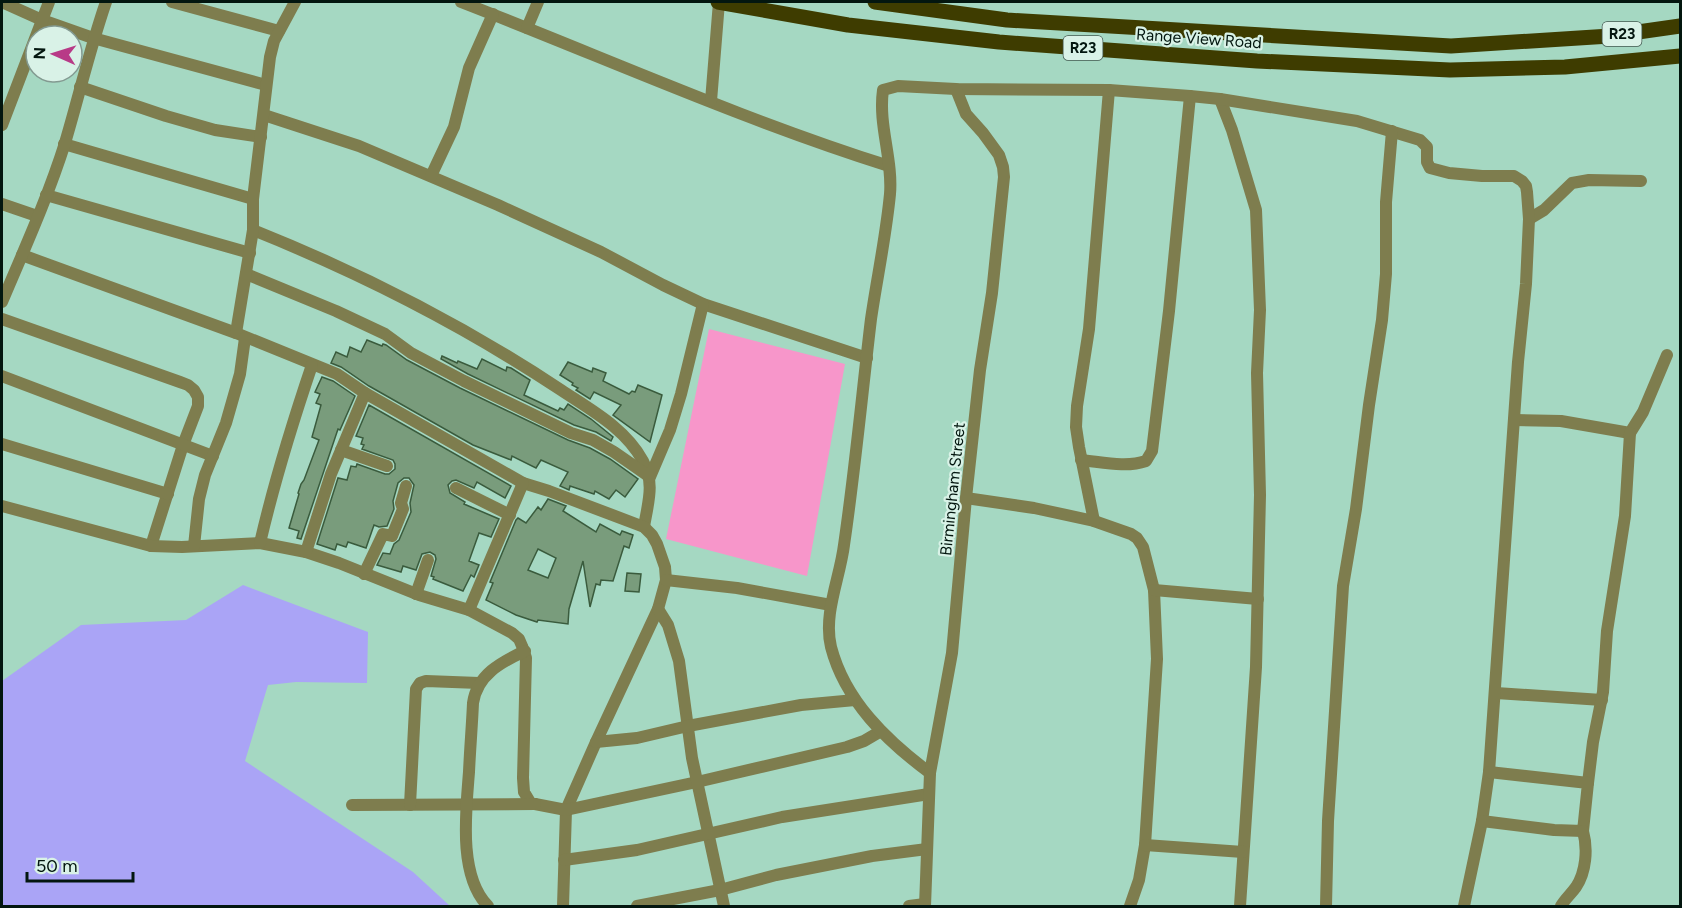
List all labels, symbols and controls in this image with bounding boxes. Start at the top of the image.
road number: R23 [1602,22,1642,46]
north arrow [24,24,84,84]
street label: Range View Road [1136,25,1262,52]
road number: R23 [1064,36,1102,60]
text: N [30,47,49,60]
street label: Birmingham Street [936,421,969,557]
scale bar [27,845,134,883]
text: 50 m [36,855,78,877]

